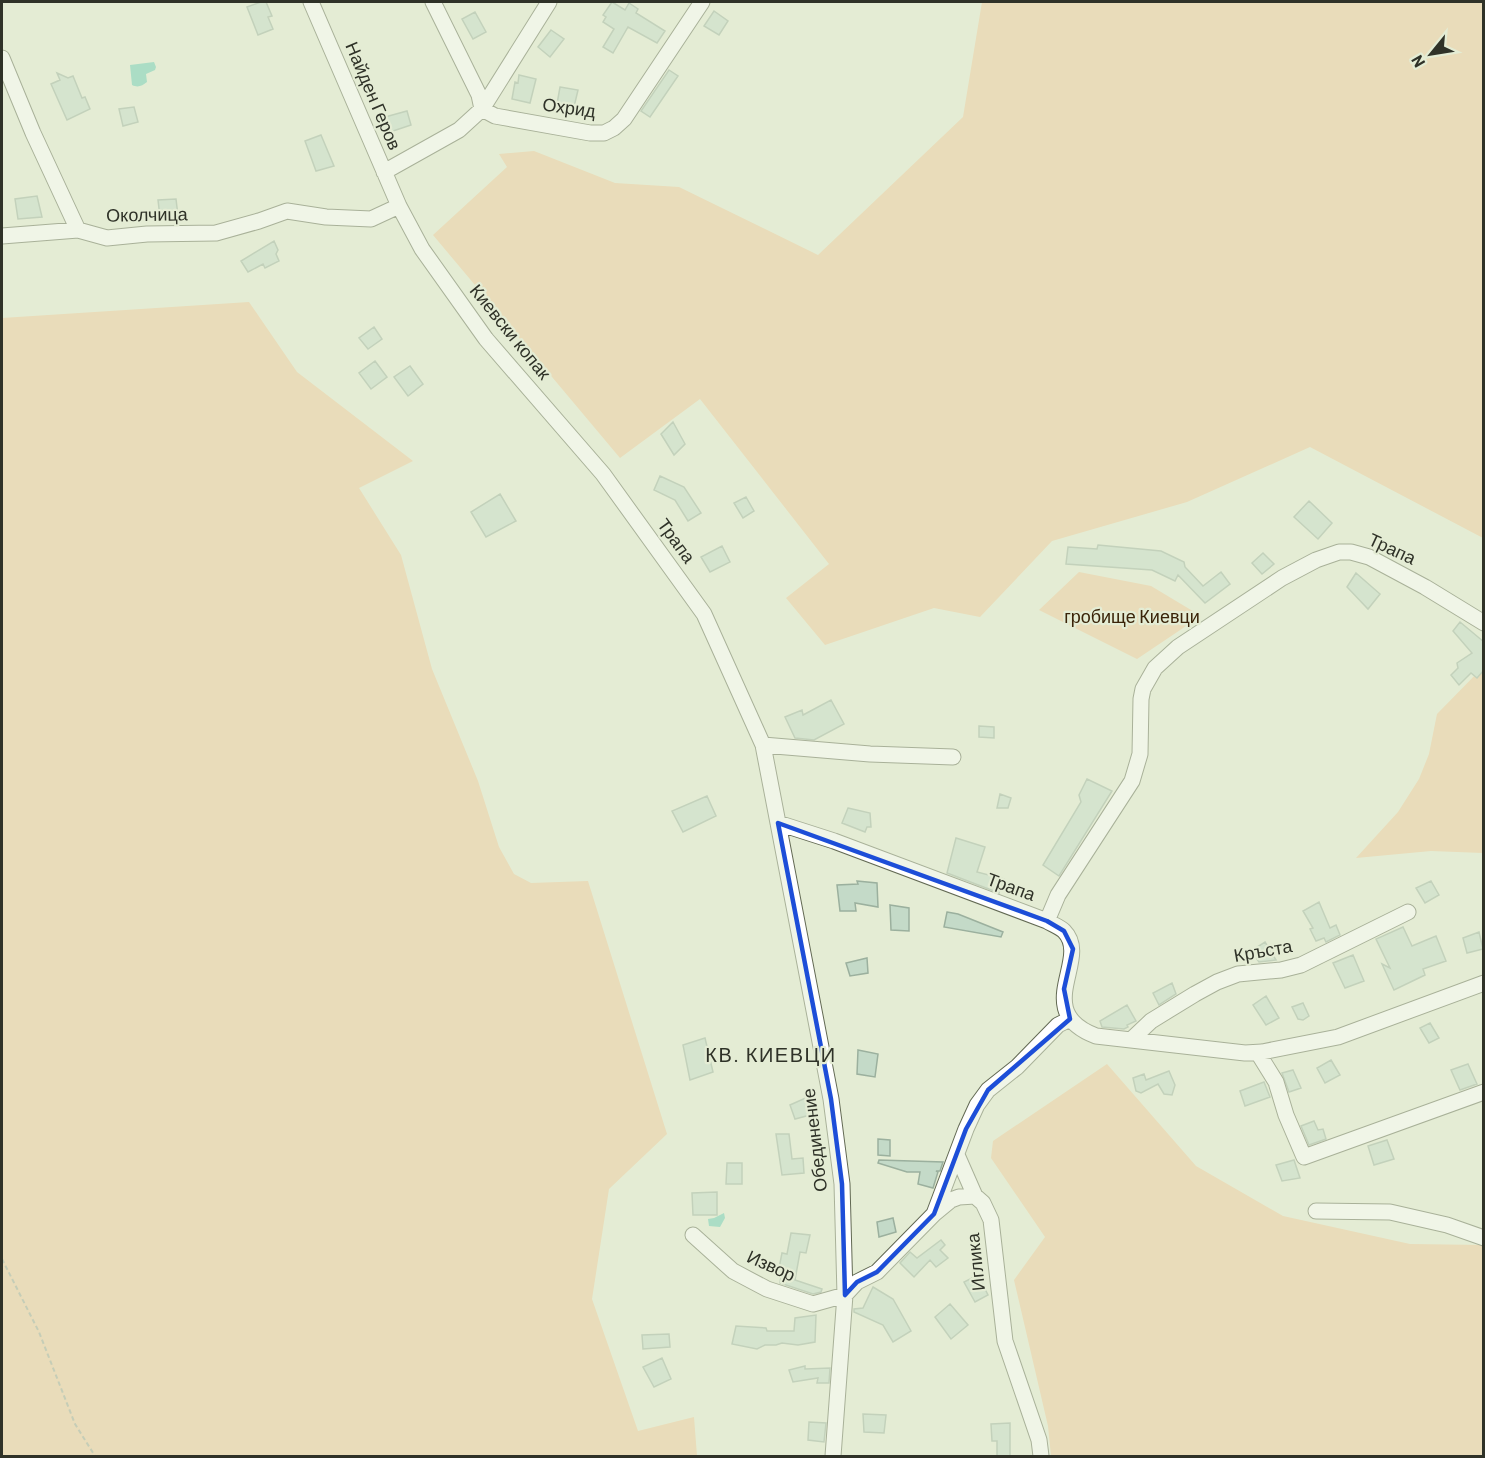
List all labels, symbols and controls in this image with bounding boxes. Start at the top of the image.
north arrow [1401,24,1461,84]
street label: Найден Геров [341,38,407,153]
text: N [1407,52,1428,71]
street label: Охрид [541,92,598,122]
street label: Околчица [106,202,189,226]
street label: Киевски копак [466,279,556,384]
street label: Трапа [653,514,701,568]
street label: Трапа [1365,528,1421,569]
park label: гробище Киевци [1064,605,1200,627]
street label: Трапа [984,867,1039,905]
street label: Кръста [1232,934,1295,966]
district label: КВ. КИЕВЦИ [705,1042,837,1066]
street label: Обединение [797,1087,831,1193]
street label: Иглика [961,1231,989,1292]
street label: Извор [744,1245,799,1285]

